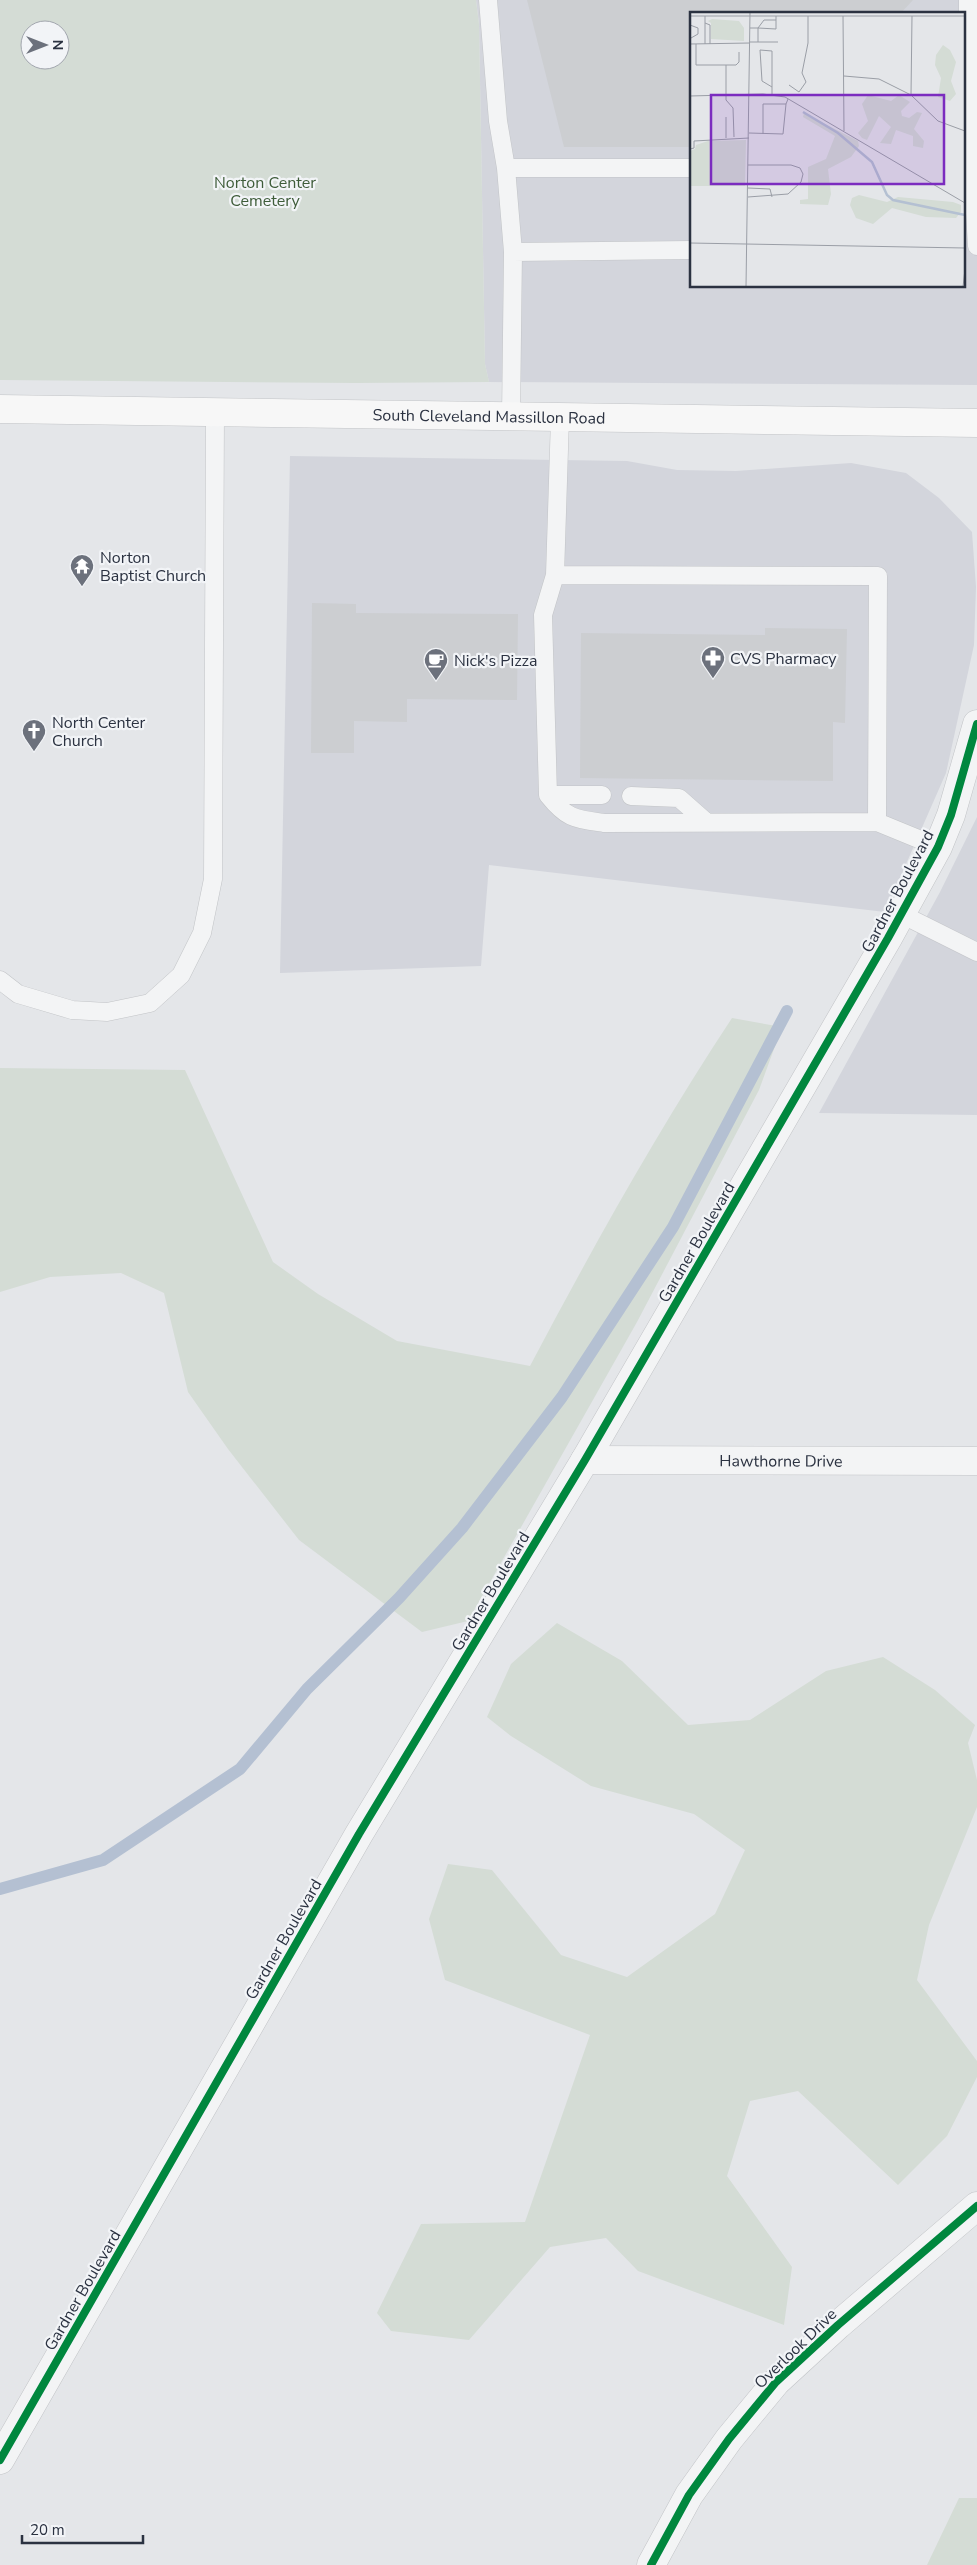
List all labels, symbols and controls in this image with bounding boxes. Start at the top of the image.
inset map [690,12,964,288]
north arrow [20,20,70,70]
text: N [48,40,67,50]
park label: Norton Center Cemetery [214,172,316,212]
street label: South Cleveland Massillon Road [372,404,606,430]
place label: Norton Baptist Church [100,547,206,587]
temple icon: Norton Baptist Church [69,553,95,587]
pharmacy icon: CVS Pharmacy [700,645,726,679]
cafe icon: Nick's Pizza [423,647,449,681]
place label: CVS Pharmacy [730,648,837,670]
place label: Nick's Pizza [454,650,537,672]
place label: North Center Church [52,712,146,752]
church icon: North Center Church [21,718,47,752]
street label: Gardner Boulevard [856,826,939,957]
street label: Gardner Boulevard [653,1178,740,1307]
street label: Hawthorne Drive [719,1450,843,1473]
street label: Gardner Boulevard [446,1528,535,1655]
street label: Gardner Boulevard [240,1875,327,2004]
street label: Gardner Boulevard [39,2226,126,2355]
street label: Overlook Drive [750,2304,842,2394]
scale bar [22,2512,144,2544]
text: 20 m [30,2520,65,2540]

